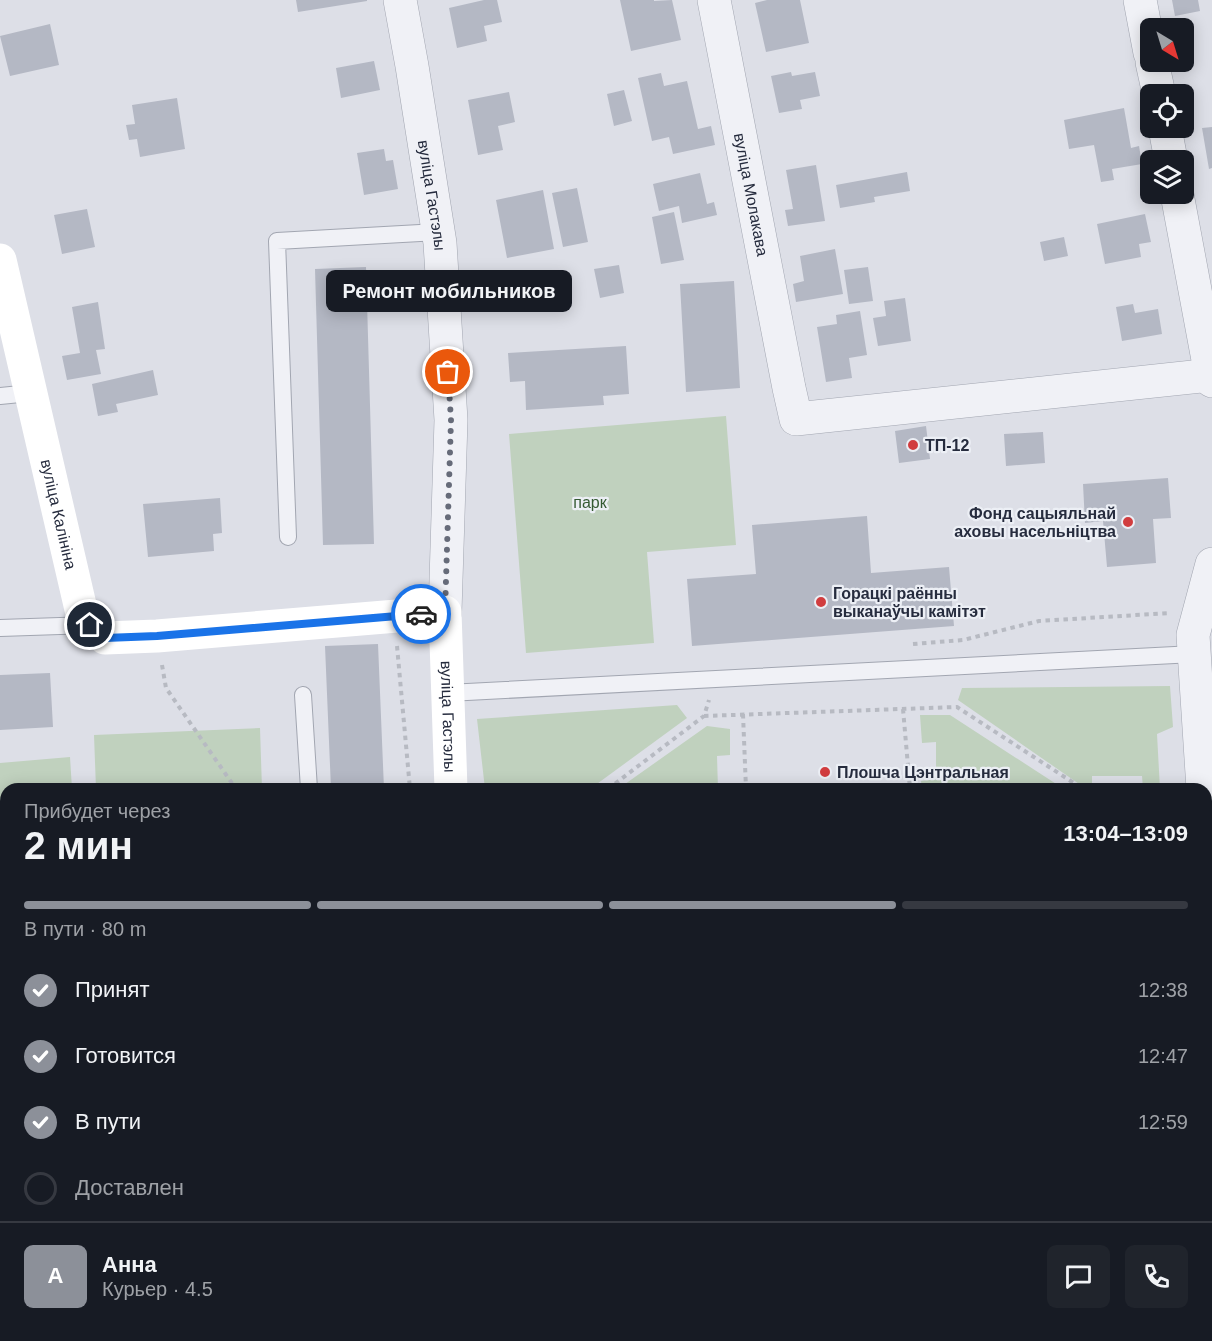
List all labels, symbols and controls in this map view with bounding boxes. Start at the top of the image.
north arrow [1140,18,1194,72]
map controls [1140,18,1194,204]
button: locate [1140,84,1194,138]
street label: вуліца Молакава [731,131,771,258]
street label: вуліца Гастэлы [415,139,448,251]
button: layers [1140,150,1194,204]
callout: Ремонт мобильников [325,270,571,312]
text: Ремонт мобильников [343,280,555,302]
pin [422,346,473,397]
icon: bag [431,355,464,388]
place label: ТП-12 [925,437,970,454]
marker: ТП-12 [906,438,920,452]
street label: вуліца Калініна [37,458,79,571]
park label: парк [573,494,608,511]
place label: Фонд сацыяльнай аховы насельніцтва [954,505,1116,540]
marker: Фонд сацыяльнай аховы насельніцтва [1121,515,1135,529]
courier [391,584,451,644]
place label: Горацкі раённы выканаўчы камітэт [833,585,986,620]
marker: Горацкі раённы выканаўчы камітэт [814,595,828,609]
icon: car [405,598,438,631]
pin [64,599,115,650]
icon: home [73,608,106,641]
street label: вуліца Гастэлы [438,660,458,773]
place label: Плошча Цэнтральная [837,764,1009,781]
marker: Плошча Цэнтральная [818,765,832,779]
text: Прибудет через [24,800,170,822]
text: 13:04–13:09 [1063,821,1188,846]
text: 2 мин [24,824,133,867]
text: В пути · 80 m [24,918,146,940]
icon: check [24,974,57,1007]
text: Принят [75,977,149,1002]
text: 12:38 [1138,979,1188,1001]
icon: check [24,1040,57,1073]
text: Готовится [75,1043,176,1068]
text: 12:47 [1138,1045,1188,1067]
icon: check [24,1106,57,1139]
text: В пути [75,1109,141,1134]
text: 12:59 [1138,1111,1188,1133]
text: Доставлен [75,1175,184,1200]
button: chat [1047,1245,1110,1308]
button: phone [1125,1245,1188,1308]
text: Анна [102,1252,157,1277]
text: А [48,1263,63,1288]
text: Курьер · 4.5 [102,1278,213,1300]

